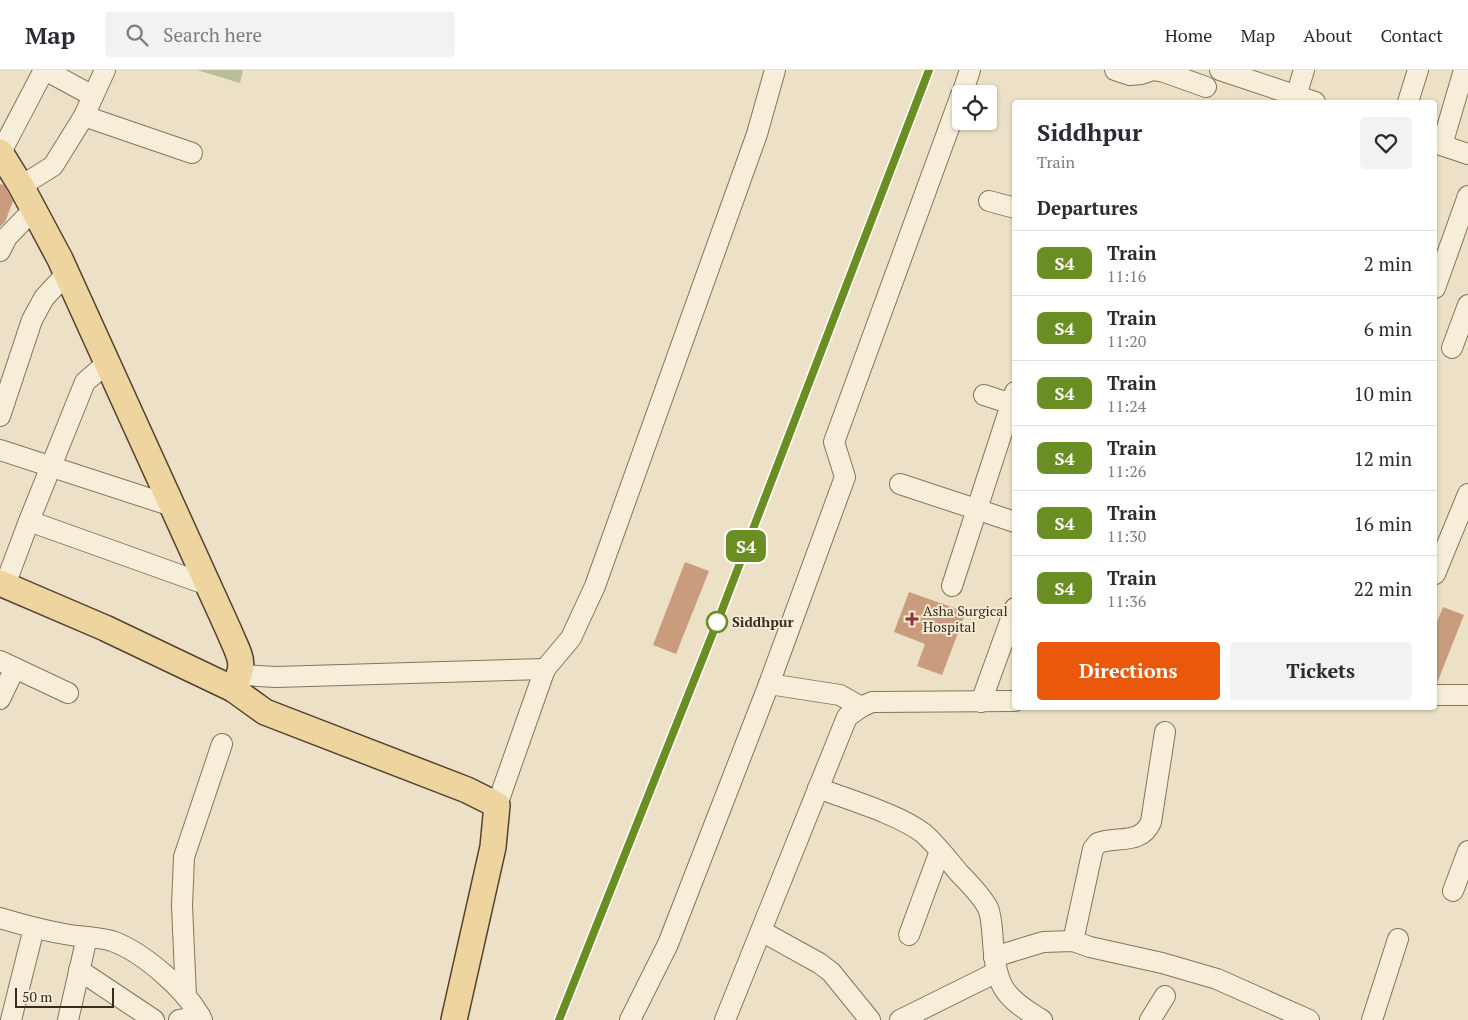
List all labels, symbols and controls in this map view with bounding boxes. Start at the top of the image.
search box [105,12,455,57]
text: Map [25,19,75,51]
icon: search [123,21,151,49]
text: Search here [163,22,262,47]
text: Home [1165,23,1212,47]
text: Map [1240,23,1275,47]
text: About [1303,23,1352,47]
text: Contact [1380,23,1443,47]
map controls [952,85,997,130]
button: locate [952,85,997,130]
text: Siddhpur [1037,116,1142,148]
button: heart [1360,117,1412,169]
text: Train [1037,151,1075,173]
text: Departures [1037,195,1138,220]
text: Train [1107,240,1156,265]
text: S4 [1054,251,1075,275]
text: 2 min [1364,251,1412,276]
text: 11:16 [1107,265,1146,287]
text: Train [1107,305,1156,330]
text: S4 [1054,316,1075,340]
text: 6 min [1364,316,1412,341]
text: 11:20 [1107,330,1146,352]
text: Train [1107,370,1156,395]
text: S4 [1054,381,1075,405]
text: 10 min [1354,381,1412,406]
text: 11:24 [1107,395,1146,417]
text: Train [1107,435,1156,460]
text: S4 [1054,446,1075,470]
text: 12 min [1354,446,1412,471]
text: 11:26 [1107,460,1146,482]
text: Train [1107,500,1156,525]
text: S4 [1054,511,1075,535]
text: 16 min [1354,511,1412,536]
text: 11:30 [1107,525,1146,547]
line badge: S4 [724,530,768,562]
text: S4 [736,534,756,558]
text: Train [1107,565,1156,590]
text: S4 [1054,576,1075,600]
text: 22 min [1354,576,1412,601]
text: 11:36 [1107,590,1146,612]
place label: Asha Surgical Hospital [923,601,1008,636]
marker: Siddhpur [706,611,728,633]
place label: Siddhpur [732,612,793,631]
marker: Asha Surgical Hospital [905,612,919,626]
button: Directions [1037,642,1220,700]
button: Tickets [1230,642,1412,700]
scale bar [15,985,114,1008]
text: 50 m [22,987,52,1006]

